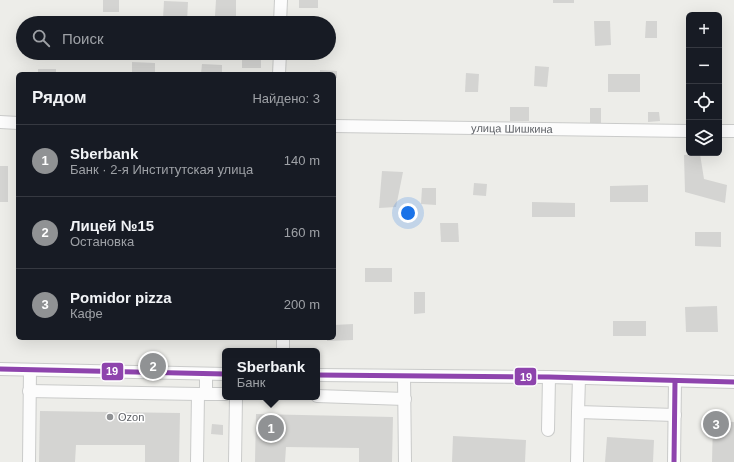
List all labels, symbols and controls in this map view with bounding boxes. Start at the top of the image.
map controls [686,12,722,156]
button: + [686,12,722,48]
search box [16,16,336,60]
icon: search [30,27,52,49]
text: Поиск [62,30,104,47]
button: − [686,48,722,84]
button: locate [686,84,722,120]
text: Рядом [32,88,87,107]
text: Найдено: 3 [252,91,320,106]
button: layers [686,120,722,156]
street label: улица Шишкина [471,122,554,135]
text: Sberbank [70,145,138,162]
text: 1 [41,153,49,168]
text: 140 m [284,153,320,168]
text: Банк · 2-я Институтская улица [70,162,253,177]
your location [398,203,418,223]
text: Лицей №15 [70,217,154,234]
text: 2 [41,225,49,240]
text: 160 m [284,225,320,240]
text: Остановка [70,234,134,249]
text: Pomidor pizza [70,289,172,306]
text: 3 [41,297,49,312]
text: 200 m [284,297,320,312]
text: Кафе [70,306,103,321]
popup [222,348,320,400]
pin: 2 [140,351,166,381]
text: Sberbank [237,358,305,375]
line badge: 19 [101,362,124,381]
text: 19 [106,365,118,377]
line badge: 19 [514,367,537,386]
text: 19 [520,371,532,383]
text: Банк [237,375,265,390]
pin: 3 [703,409,729,439]
place label: Ozon [118,411,144,423]
marker: Ozon [105,412,115,422]
pin: 1 [258,413,284,443]

